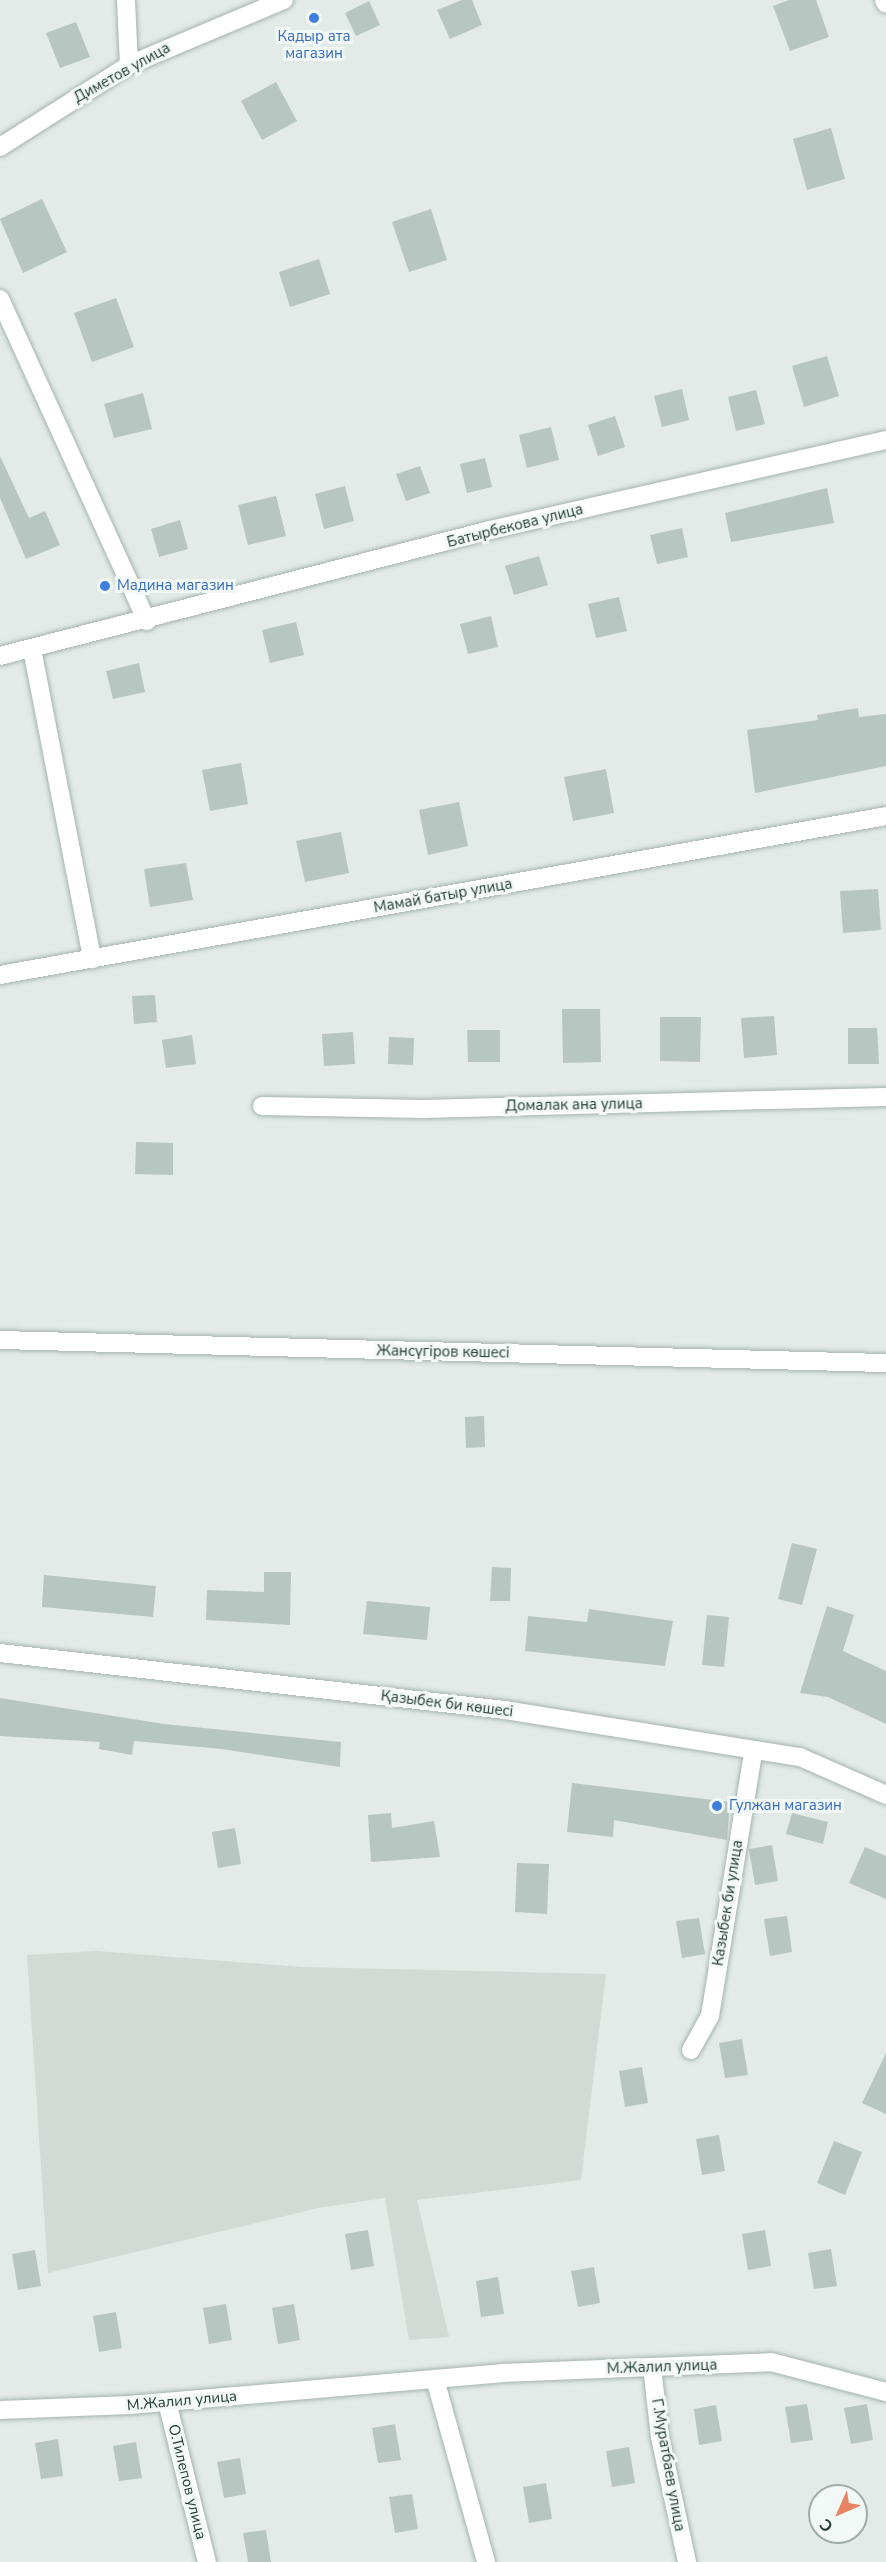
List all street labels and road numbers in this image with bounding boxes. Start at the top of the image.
street label: Диметов улица [71,39,173,107]
street label: Батырбекова улица [445,500,585,552]
street label: Мамай батыр улица [372,875,514,917]
street label: Домалак ана улица [505,1095,643,1115]
street label: Жансүгіров көшесі [376,1342,510,1362]
street label: Қазыбек би көшесі [380,1687,514,1721]
street label: Казыбек би улица [709,1839,747,1967]
street label: М.Жалил улица [606,2356,718,2378]
street label: М.Жалил улица [126,2387,238,2415]
street label: Г.Муратбаев улица [647,2397,689,2533]
street label: О.Тилепов улица [164,2423,210,2541]

